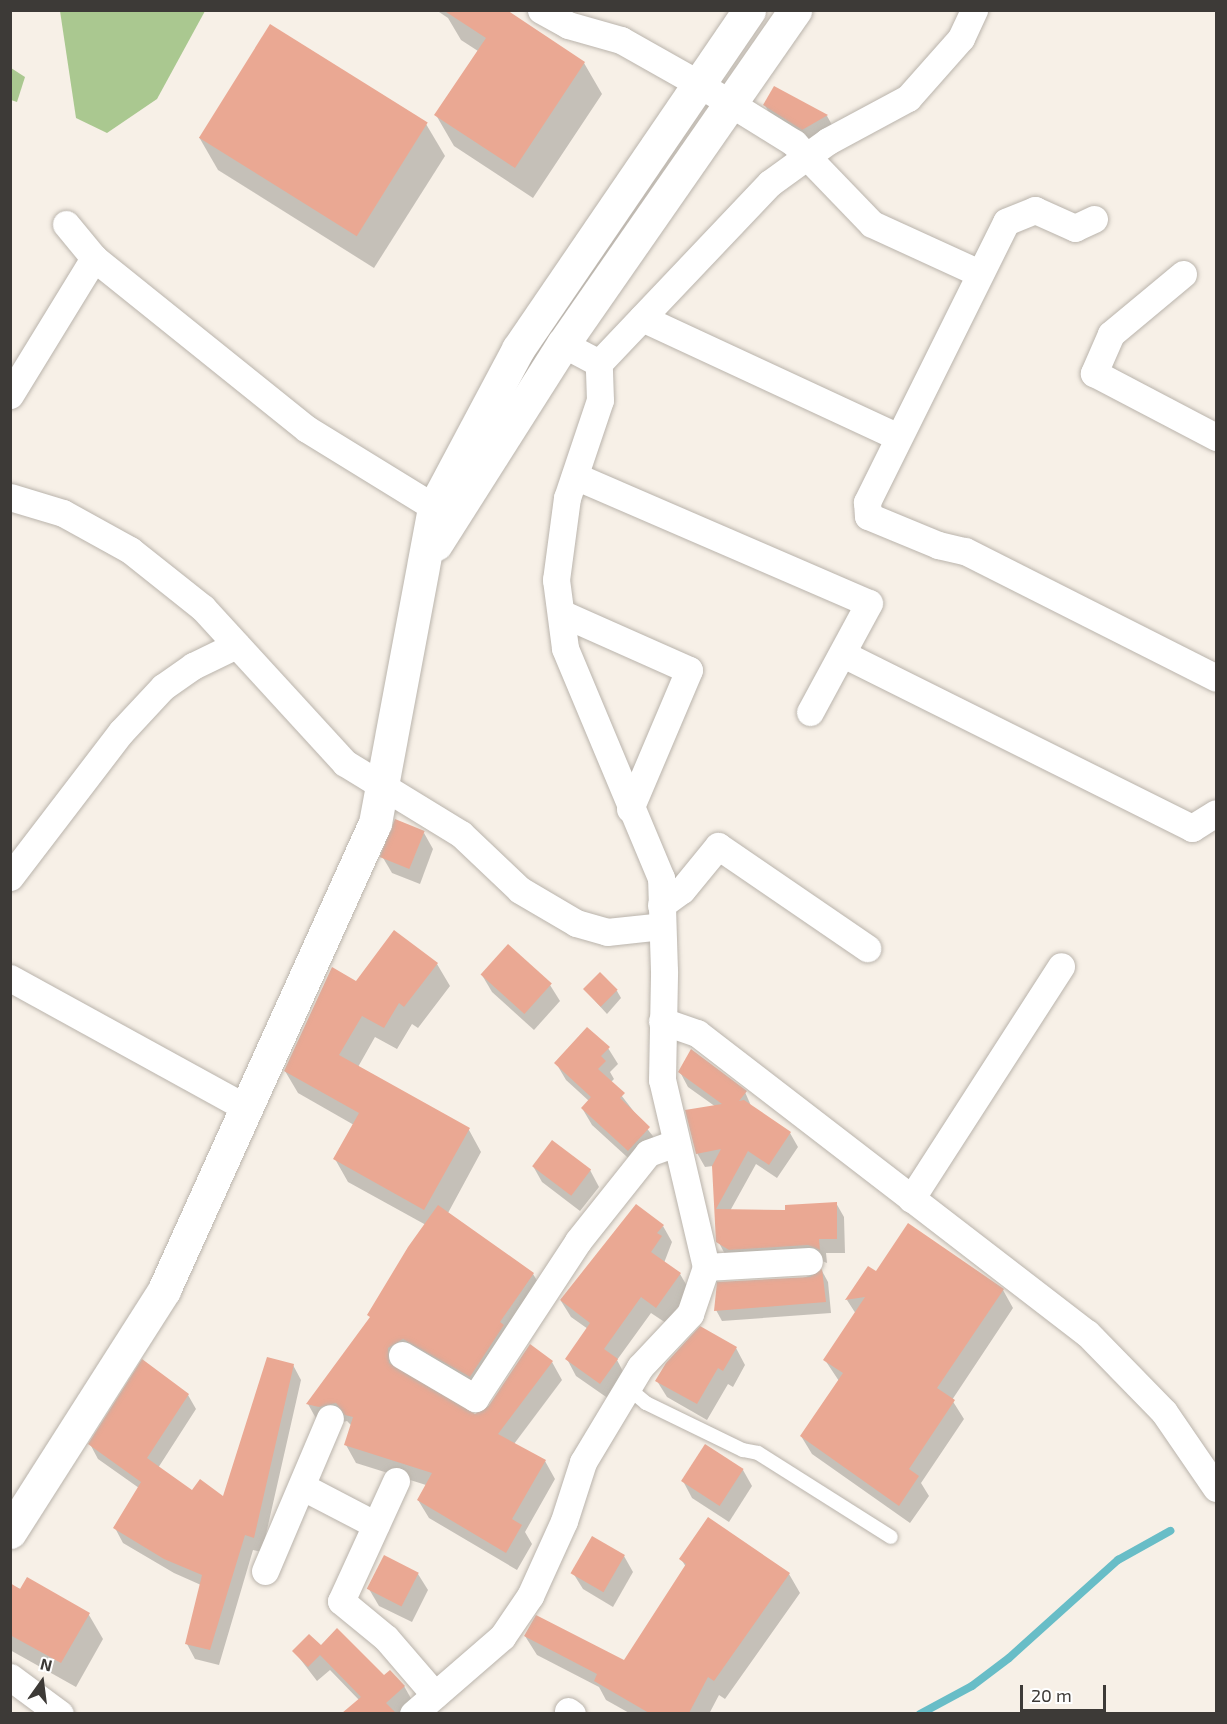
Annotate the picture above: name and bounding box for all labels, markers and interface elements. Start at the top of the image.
north arrow [12,1652,72,1712]
text: N [39,1653,54,1675]
scale bar [1023,1673,1108,1711]
text: 20 m [1031,1684,1072,1706]

